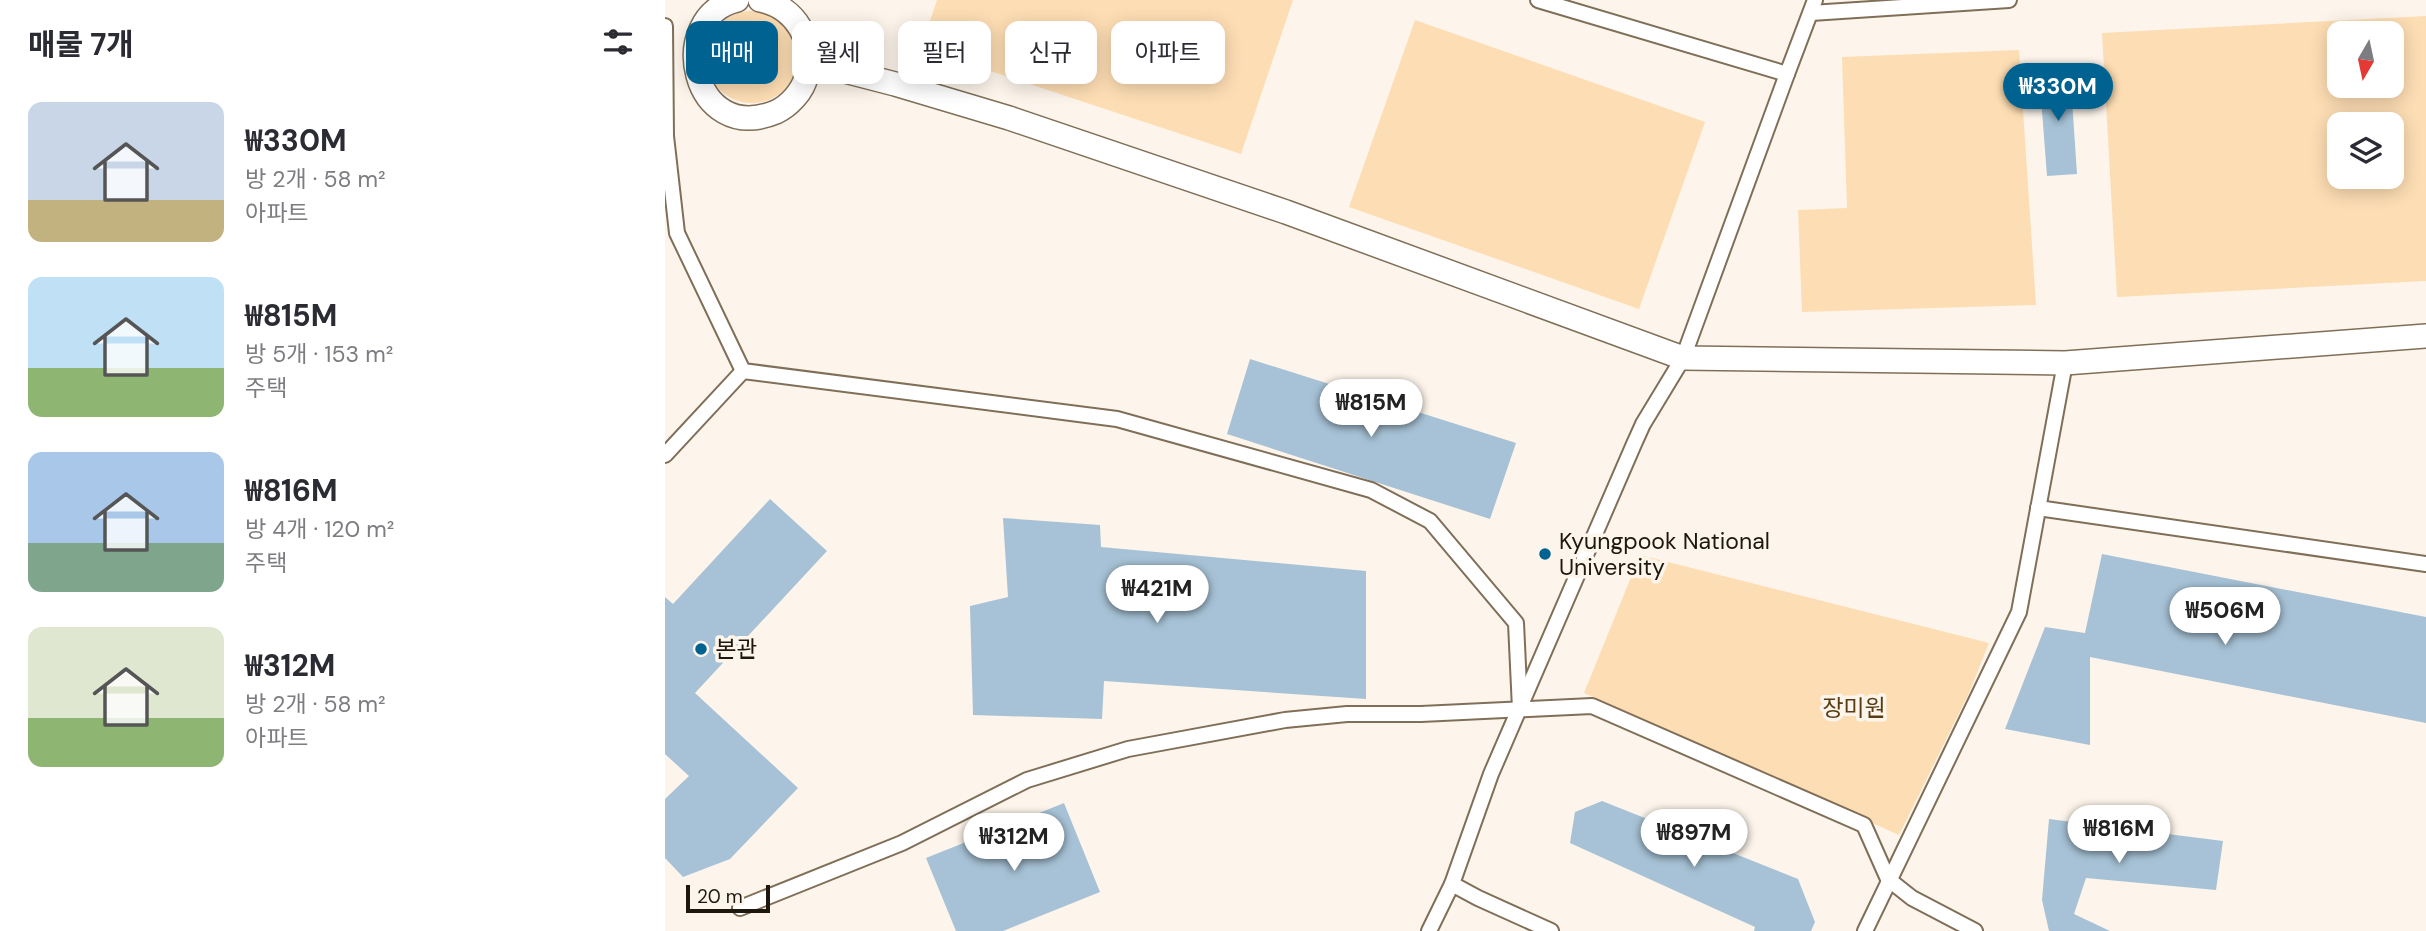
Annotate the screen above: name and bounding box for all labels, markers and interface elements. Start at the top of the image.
chip: 매매 [686,21,778,84]
chip: 월세 [792,21,884,84]
chip: 필터 [898,21,991,84]
chip: 신규 [1005,21,1097,84]
chip: 아파트 [1111,21,1225,84]
north arrow [2327,21,2405,98]
map controls [2327,21,2404,189]
icon: filters [599,23,637,61]
text: 매물 7개 [28,25,134,64]
pin: ₩330M [2009,64,2107,123]
text: ₩330M [2019,71,2097,101]
button: layers [2327,112,2404,189]
text: ₩330M [245,121,347,160]
icon: home [84,130,168,214]
text: 방 2개 · 58 m² [245,164,386,194]
text: 아파트 [245,198,308,228]
text: ₩815M [245,296,337,335]
icon: home [84,305,168,389]
text: 방 5개 · 153 m² [245,339,393,369]
text: 주택 [245,373,287,403]
pin: ₩815M [1322,380,1420,439]
text: ₩815M [1336,387,1406,417]
text: ₩816M [245,471,338,510]
icon: home [84,480,168,564]
text: 방 4개 · 120 m² [245,514,394,544]
place label: Kyungpook National University [1559,526,1770,582]
marker: Kyungpook National University [1537,546,1553,562]
text: 주택 [245,548,287,578]
pin: ₩421M [1108,566,1206,625]
text: ₩421M [1122,573,1192,603]
pin: ₩506M [2176,588,2274,647]
text: ₩506M [2185,595,2265,625]
place label: 본관 [715,634,757,664]
marker: 본관 [693,641,709,657]
text: ₩312M [245,646,335,685]
icon: home [84,655,168,739]
text: 방 2개 · 58 m² [245,689,386,719]
park label: 장미원 [1822,693,1886,723]
text: 아파트 [245,723,308,753]
pin: ₩816M [2070,806,2168,865]
pin: ₩897M [1645,810,1743,869]
text: ₩816M [2083,813,2155,843]
pin: ₩312M [965,814,1063,873]
text: ₩897M [1657,817,1731,847]
text: ₩312M [979,821,1049,851]
scale bar [686,882,770,914]
text: 20 m [697,884,743,909]

